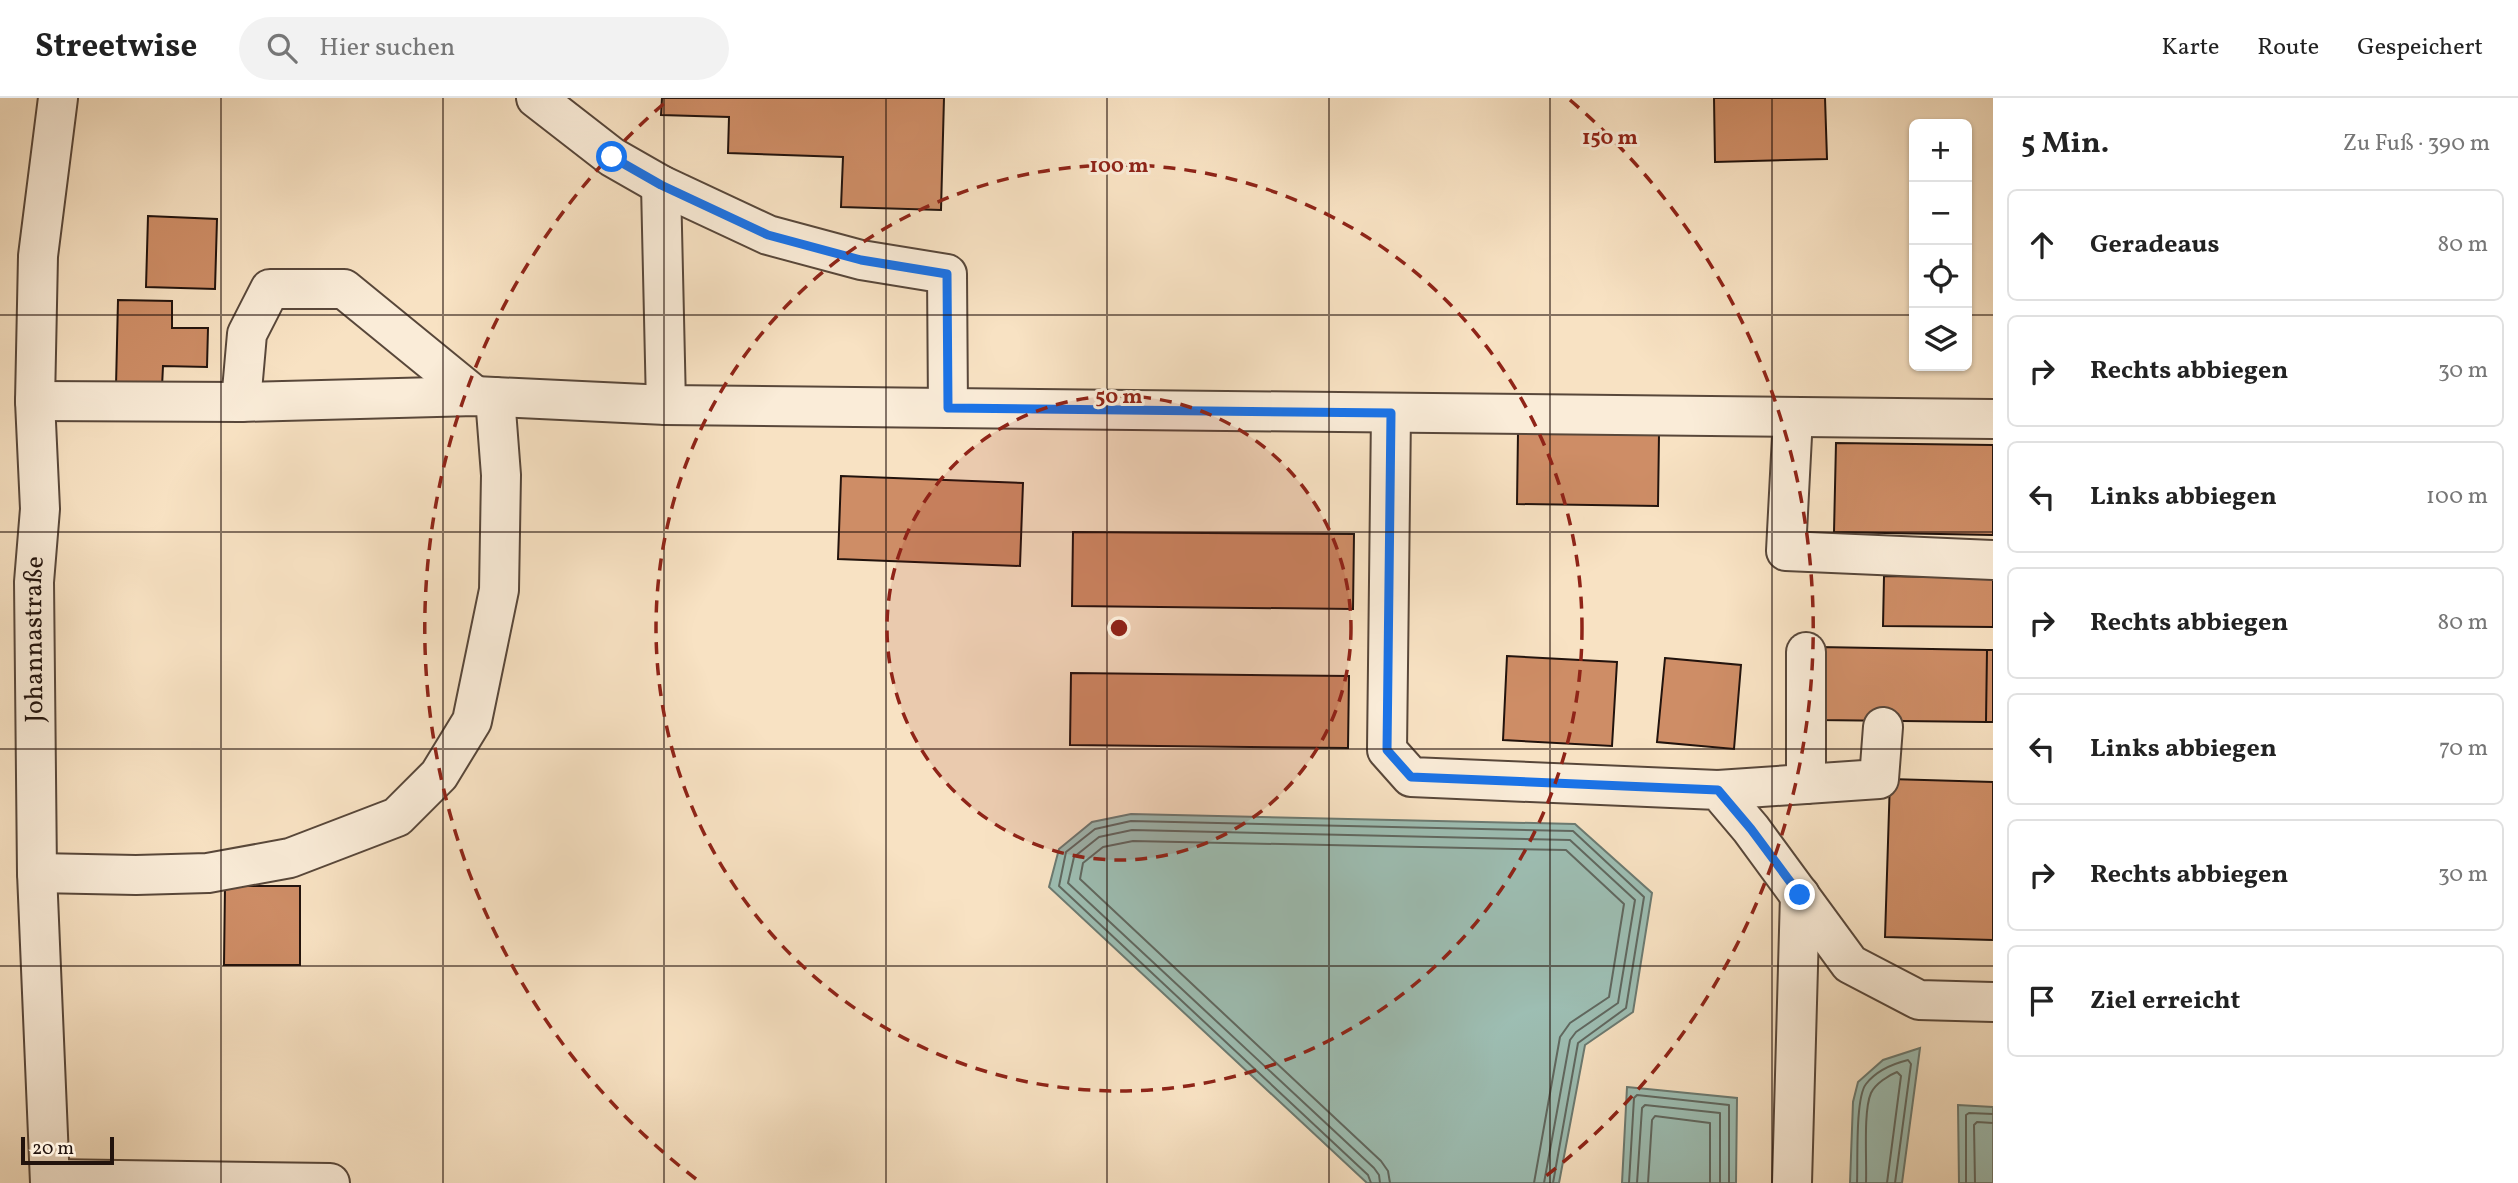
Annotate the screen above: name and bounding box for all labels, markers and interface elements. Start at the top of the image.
search box [239,17,729,80]
text: Streetwise [35,25,197,71]
icon: search [263,29,301,67]
text: Hier suchen [319,30,455,66]
text: Karte [2162,31,2219,65]
text: Route [2257,31,2319,65]
text: Gespeichert [2357,31,2483,65]
map controls [1909,119,1972,371]
button: + [1909,119,1972,182]
text: 5 Min. [2021,123,2109,165]
text: 150 m [1582,124,1638,153]
text: Zu Fuß · 390 m [2343,128,2490,160]
route start [596,141,627,172]
text: 100 m [1089,152,1149,181]
button: − [1909,182,1972,245]
icon: ahead [2023,226,2061,264]
text: Geradeaus [2090,227,2219,263]
text: 80 m [2438,229,2488,261]
button: locate [1909,245,1972,308]
button: layers [1909,308,1972,371]
icon: right [2023,352,2061,390]
text: Rechts abbiegen [2090,353,2288,389]
text: 30 m [2438,355,2488,387]
text: 50 m [1095,383,1143,412]
icon: left [2023,478,2061,516]
text: Links abbiegen [2090,479,2277,515]
text: 100 m [2426,481,2488,513]
street label: Johannastraße [16,555,54,723]
icon: right [2023,604,2061,642]
text: Rechts abbiegen [2090,605,2288,641]
text: 80 m [2438,607,2488,639]
centre of rings [1107,616,1131,640]
icon: left [2023,730,2061,768]
text: Links abbiegen [2090,731,2277,767]
text: 70 m [2439,733,2488,765]
icon: right [2023,856,2061,894]
text: Rechts abbiegen [2090,857,2288,893]
text: 30 m [2438,859,2488,891]
route end [1784,879,1815,910]
icon: arrive [2023,982,2061,1020]
text: Ziel erreicht [2090,983,2240,1019]
scale bar [21,1134,114,1166]
text: 20 m [32,1136,74,1162]

